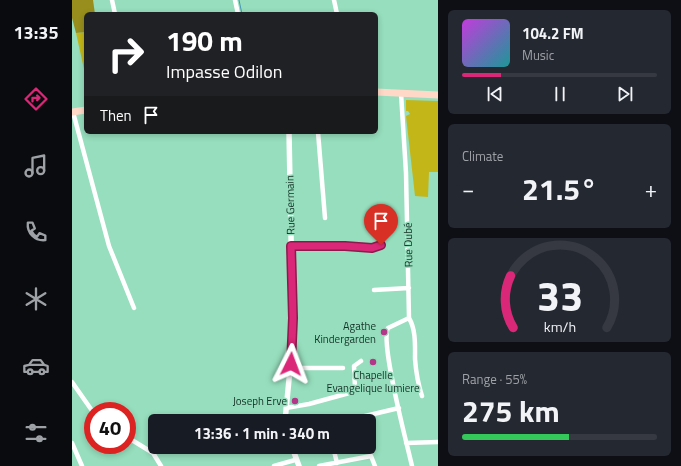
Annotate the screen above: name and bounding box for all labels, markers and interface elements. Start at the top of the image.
text: 13:35 [14,19,58,46]
text: 190 m [166,19,243,62]
text: 104.2 FM [522,22,584,45]
icon: right [100,28,152,80]
text: Music [522,45,554,65]
text: Impasse Odilon [166,58,282,85]
icon: previous [484,83,506,105]
icon: pause [549,83,571,105]
icon: next [614,83,636,105]
icon: directions [22,85,50,113]
text: Then [100,104,132,127]
icon: arrive [140,104,162,126]
text: Climate [462,146,503,166]
icon: music [22,152,50,180]
text: 21.5° [522,166,597,212]
text: − [462,172,474,206]
text: + [645,172,657,206]
street label: Rue Germain [281,175,299,235]
pin [364,204,398,245]
icon: arrive [370,210,392,232]
icon: phone [22,218,50,246]
street label: Rue Dubé [400,222,416,268]
text: 33 [536,264,583,327]
icon: climate [22,285,50,313]
text: km/h [543,316,576,338]
place label: Agathe Kindergarden [314,318,376,347]
marker: Agathe Kindergarden [379,327,389,337]
position arrow [270,343,312,385]
icon: car [22,352,50,380]
marker: Chapelle Evangelique lumiere [368,357,378,367]
place label: Chapelle Evangelique lumiere [326,367,420,396]
text: Range · 55% [462,369,527,389]
text: 275 km [462,388,560,434]
place label: Joseph Erve [233,393,287,409]
marker: Joseph Erve [290,396,300,406]
speed limit sign: 40 [84,402,136,454]
icon: filters [22,419,50,447]
text: 13:36 · 1 min · 340 m [194,422,330,445]

